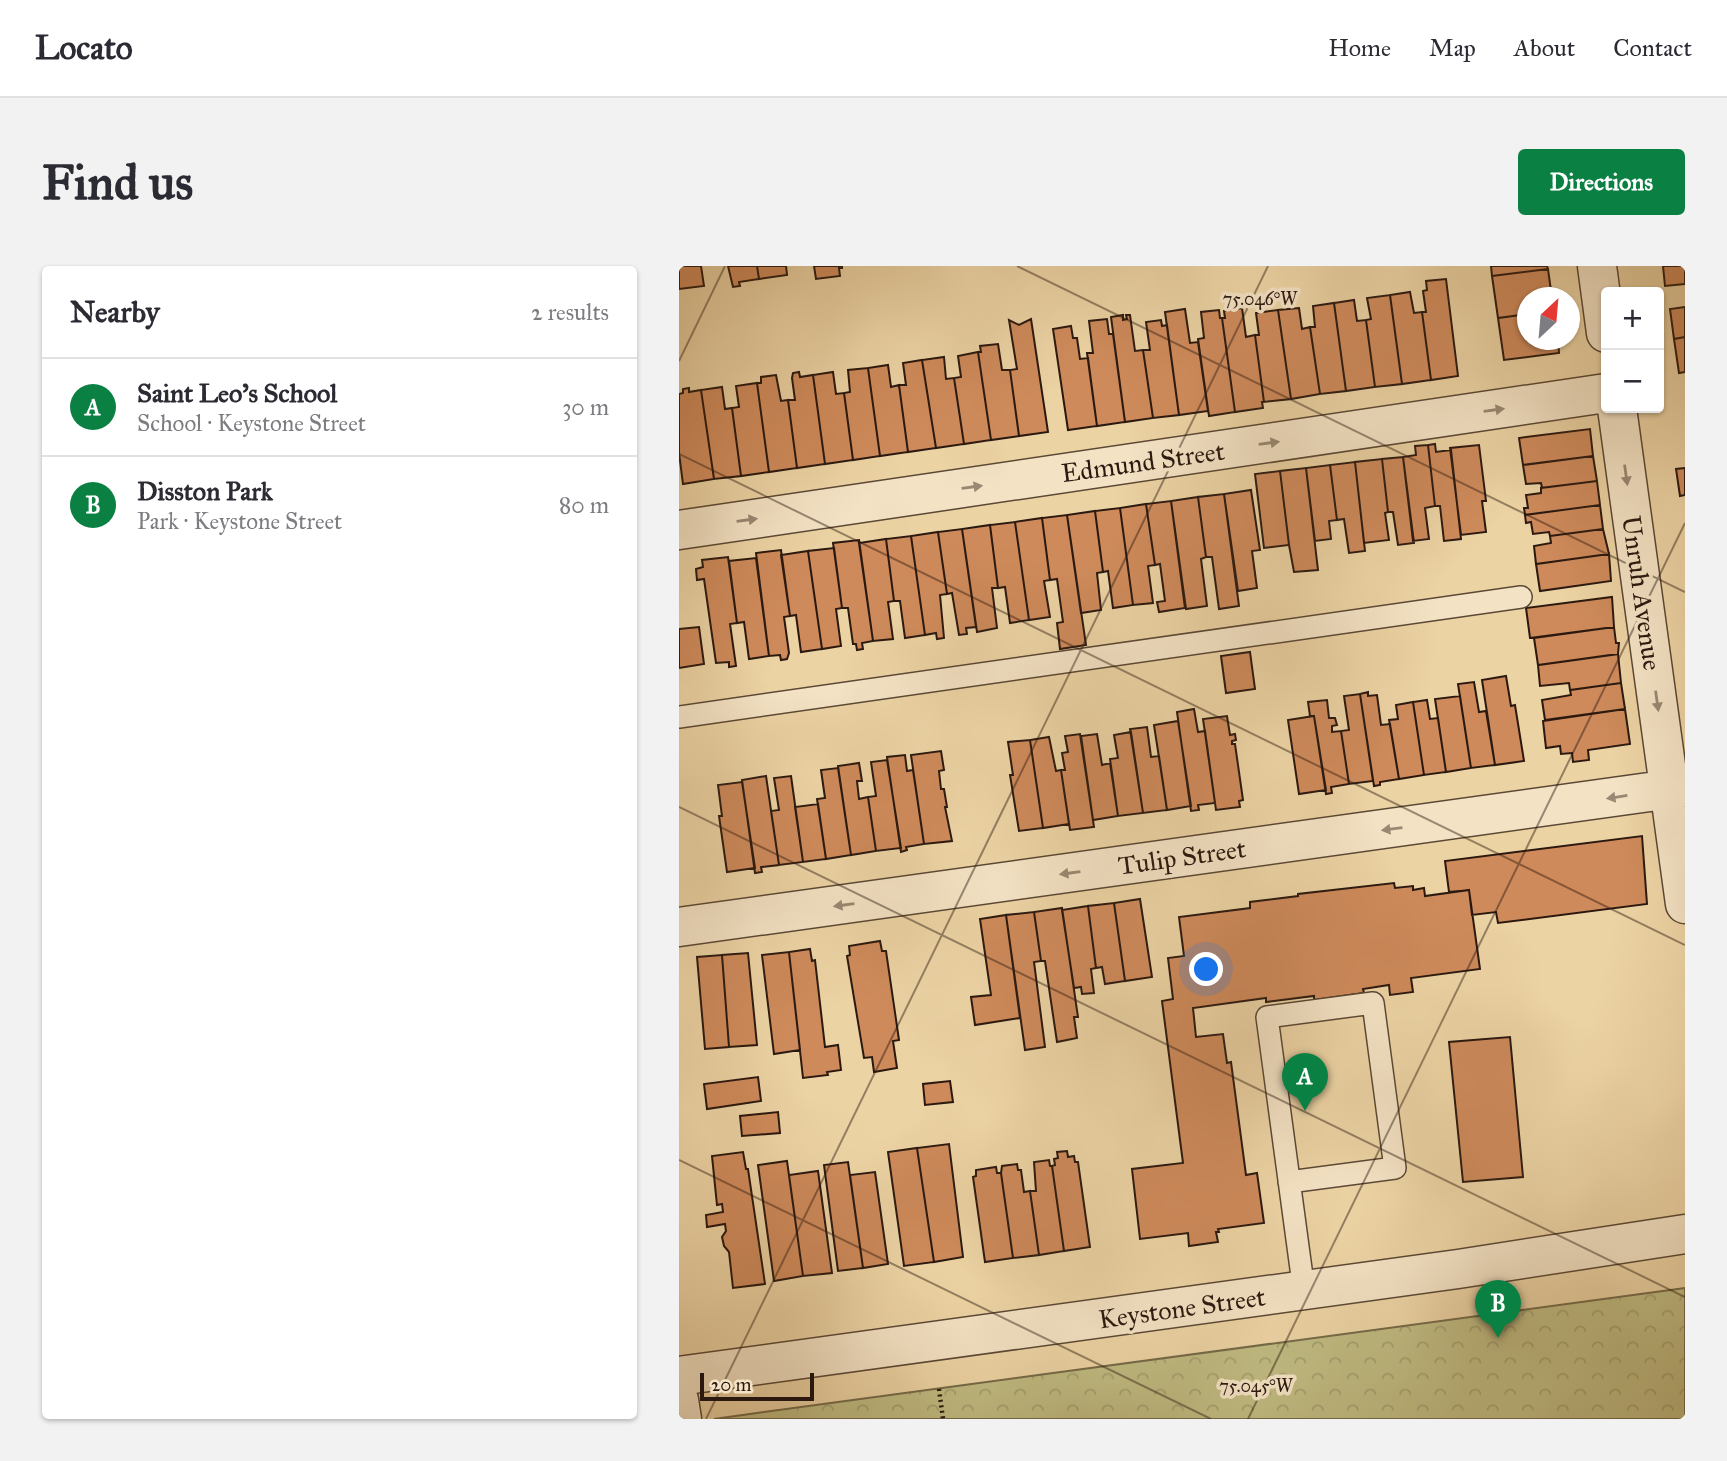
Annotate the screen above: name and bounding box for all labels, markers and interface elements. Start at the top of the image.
text: Locato [35,28,133,68]
text: Home [1328,33,1391,63]
text: Map [1429,33,1476,63]
text: About [1514,33,1575,63]
text: Contact [1613,33,1692,63]
button: Directions [1518,149,1685,215]
text: Find us [42,153,193,212]
north arrow [1517,287,1580,350]
map controls [1601,287,1664,413]
button: + [1601,287,1664,350]
text: 75.046°W [1223,288,1298,310]
text: Nearby [70,294,160,330]
text: 2 results [531,298,609,326]
button: − [1601,350,1664,413]
text: Saint Leo's School [137,377,337,409]
text: A [85,393,101,421]
text: 30 m [562,393,609,421]
one-way arrow [1484,404,1506,415]
text: School · Keystone Street [137,409,366,437]
street label: Edmund Street [1059,435,1227,489]
one-way arrow [1258,437,1280,448]
one-way arrow [1621,464,1632,486]
text: Disston Park [137,475,273,507]
one-way arrow [961,481,983,492]
text: B [85,491,101,519]
text: 80 m [559,491,609,519]
text: Park · Keystone Street [137,507,342,535]
one-way arrow [736,514,758,525]
street label: Unruh Avenue [1615,514,1669,673]
one-way arrow [1652,690,1663,712]
one-way arrow [1606,792,1628,803]
one-way arrow [1381,823,1403,834]
street label: Tulip Street [1116,832,1248,882]
one-way arrow [1059,868,1081,879]
one-way arrow [833,899,855,910]
your location [1189,952,1223,986]
pin: A [1282,1053,1328,1111]
street label: Keystone Street [1097,1280,1267,1336]
pin: B [1475,1280,1521,1338]
scale bar [700,1370,814,1402]
text: 20 m [711,1373,752,1396]
text: 75.045°W [1219,1375,1294,1397]

